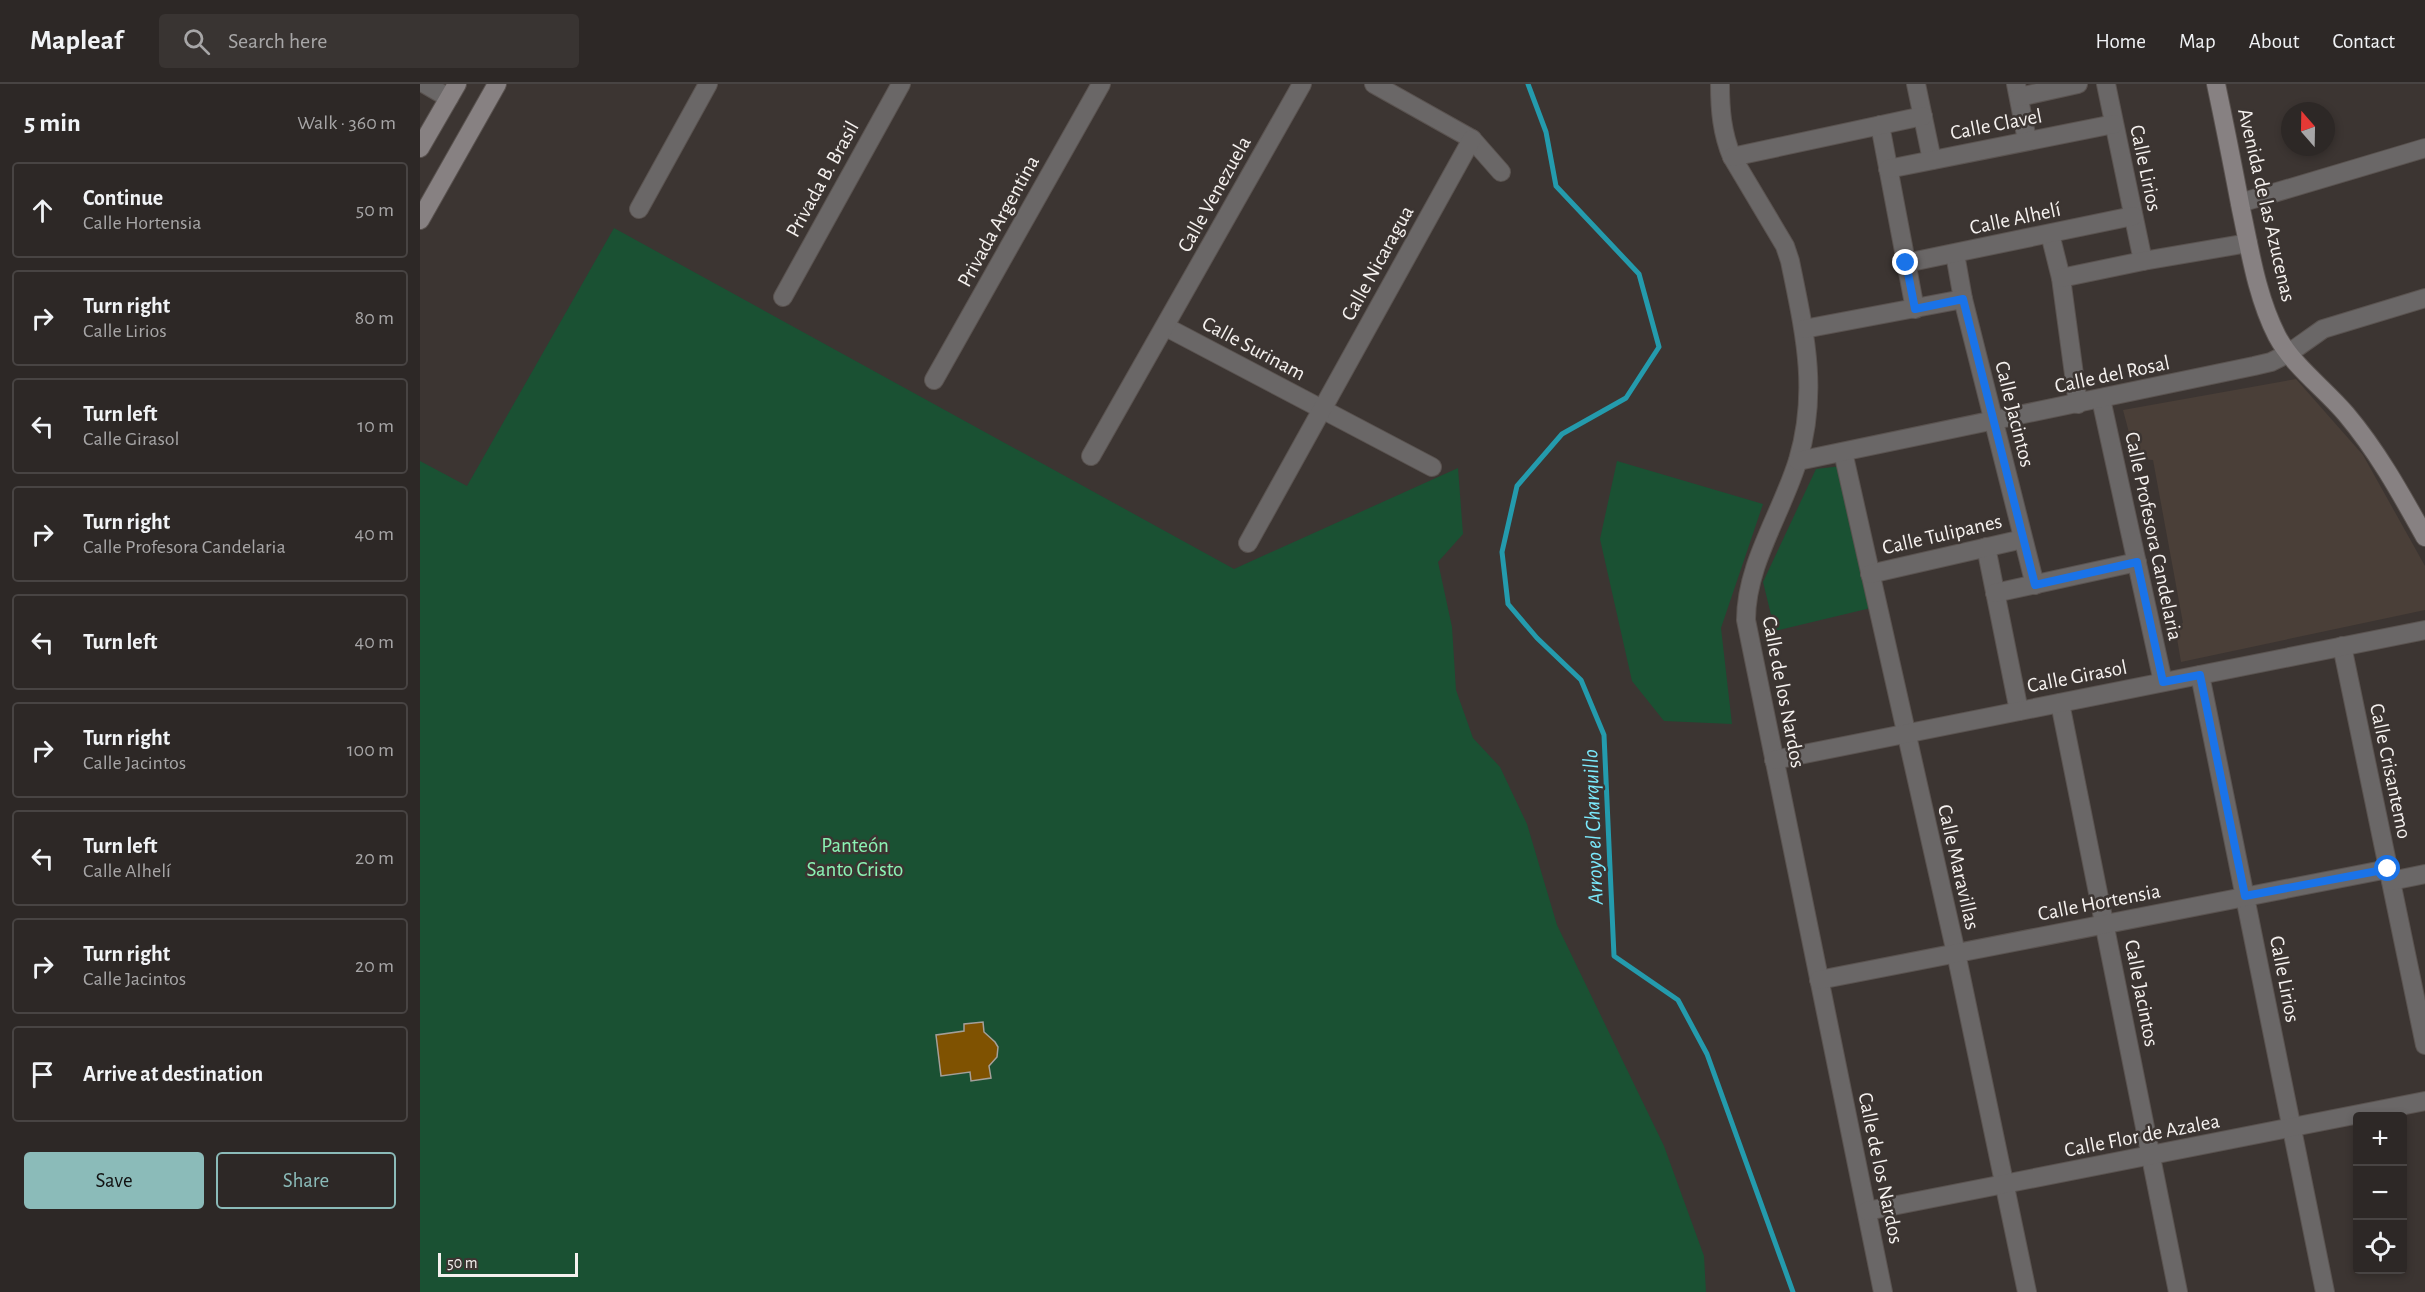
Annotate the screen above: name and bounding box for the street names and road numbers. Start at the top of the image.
street label: Calle Clavel [1948,105,2044,144]
street label: Avenida de las Azucenas [2234,106,2299,304]
street label: Privada B. Brasil [782,118,863,241]
street label: Calle Lirios [2126,123,2165,213]
street label: Calle Venezuela [1174,132,1255,256]
street label: Privada Argentina [954,152,1043,290]
street label: Calle Alhelí [1968,198,2063,238]
street label: Calle Nicaragua [1337,202,1418,324]
street label: Calle Surinam [1199,313,1309,384]
street label: Calle del Rosal [2053,352,2172,397]
street label: Calle Jacintos [1991,359,2038,469]
street label: Calle Profesora Candelaria [2121,430,2186,643]
street label: Calle Tulipanes [1880,510,2004,558]
street label: Calle de los Nardos [1759,614,1809,770]
street label: Calle Girasol [2025,657,2129,696]
street label: Calle Crisantemo [2366,702,2415,841]
street label: Calle Maravillas [1934,802,1983,932]
street label: Calle Hortensia [2036,880,2162,925]
street label: Calle Lirios [2266,934,2303,1024]
street label: Calle Jacintos [2121,938,2162,1048]
street label: Calle de los Nardos [1854,1091,1907,1246]
street label: Calle Flor de Azalea [2063,1110,2222,1161]

